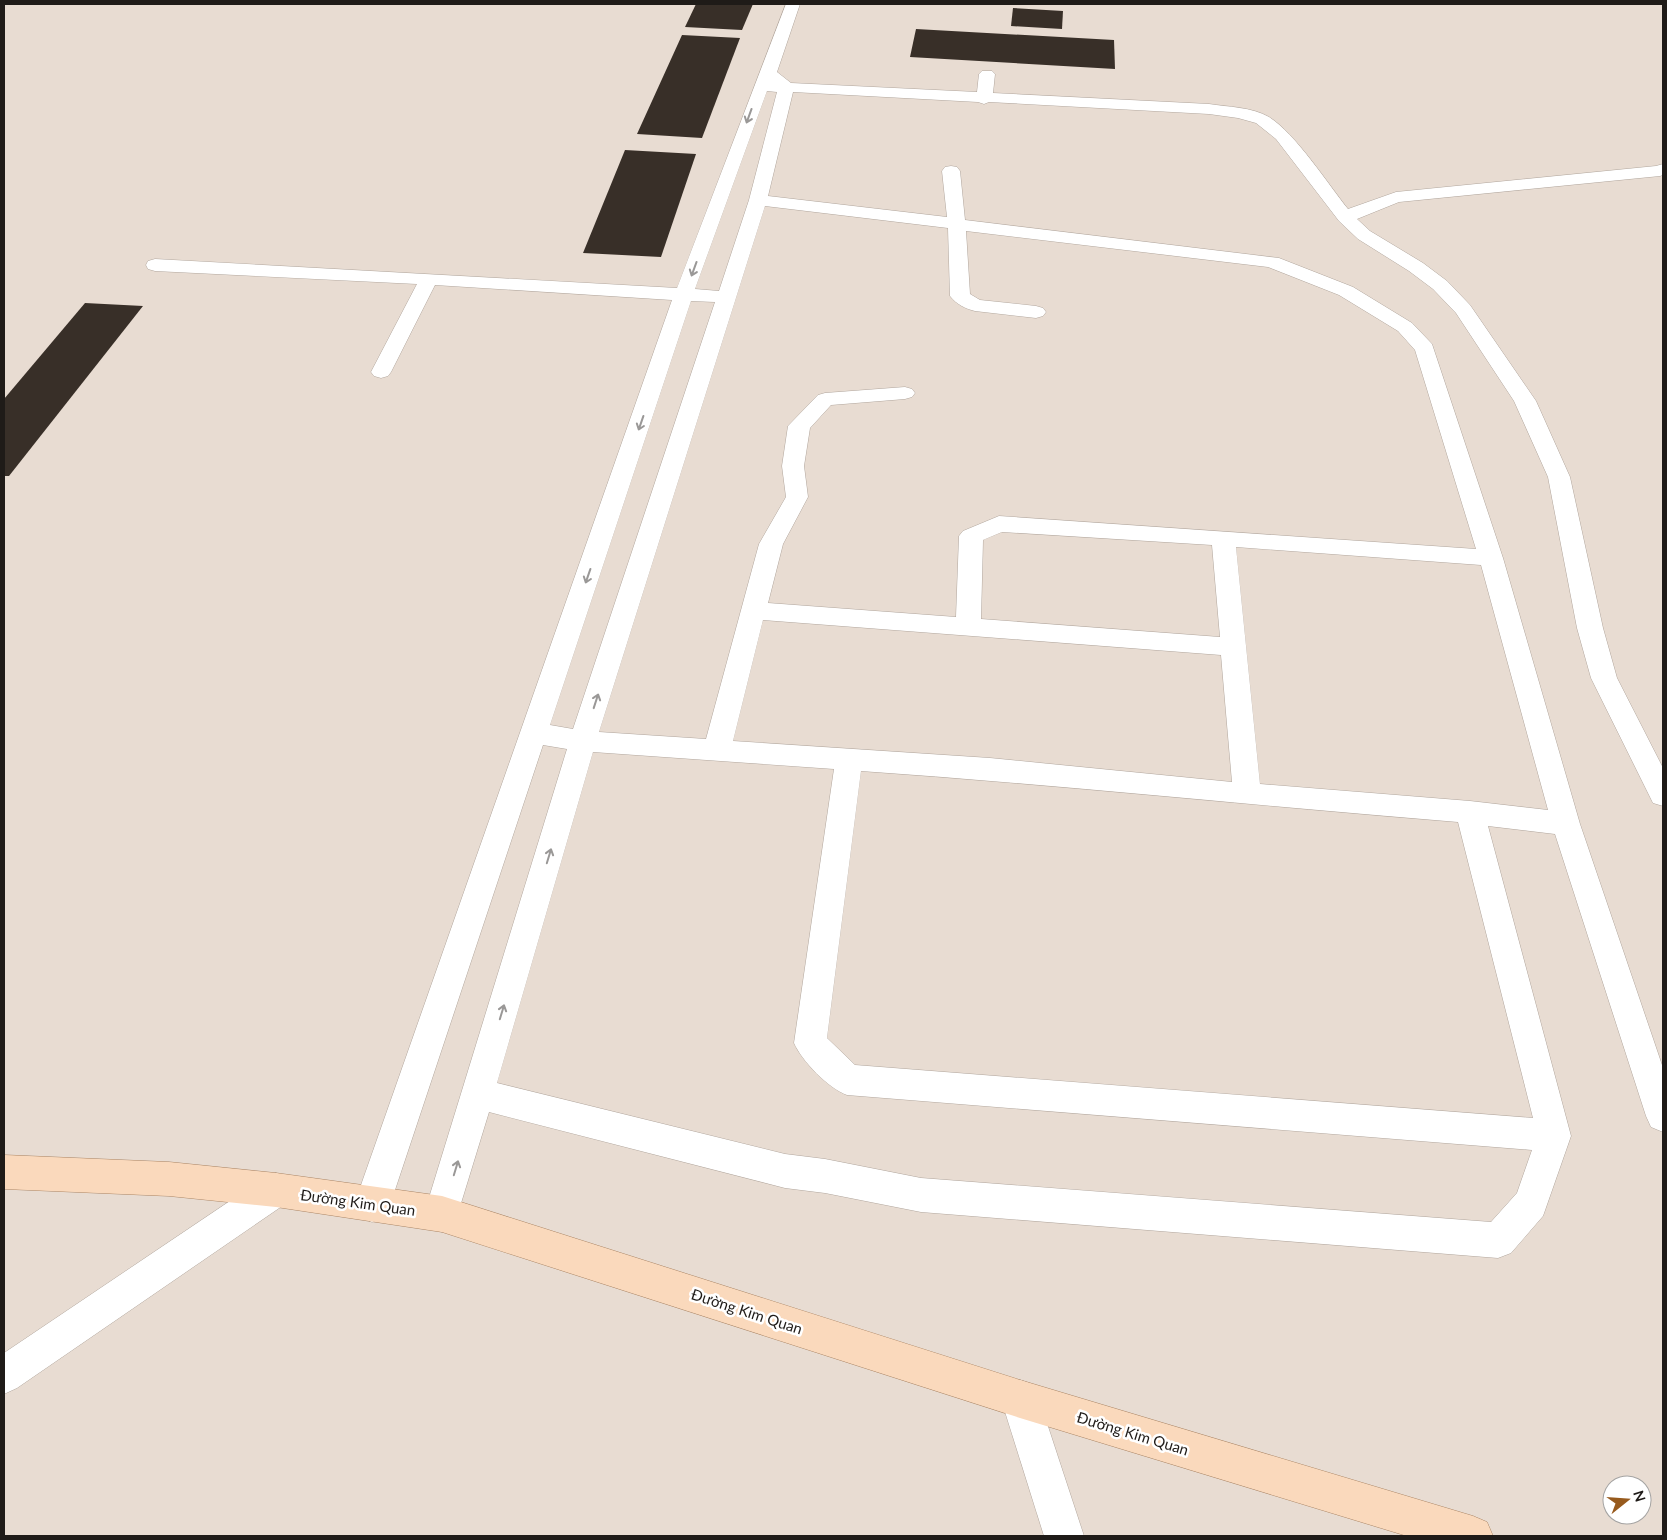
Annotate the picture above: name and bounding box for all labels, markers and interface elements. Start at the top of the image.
one-way arrow [744,108,753,124]
one-way arrow [689,261,698,276]
one-way arrow [636,414,645,430]
one-way arrow [583,568,592,584]
one-way arrow [591,693,601,709]
one-way arrow [544,849,554,865]
one-way arrow [498,1004,508,1020]
one-way arrow [451,1160,461,1176]
street label: Đường Kim Quan [299,1185,417,1219]
street label: Đường Kim Quan [689,1285,805,1337]
street label: Đường Kim Quan [1075,1407,1191,1459]
north arrow [1602,1475,1652,1525]
text: N [1630,1488,1650,1504]

